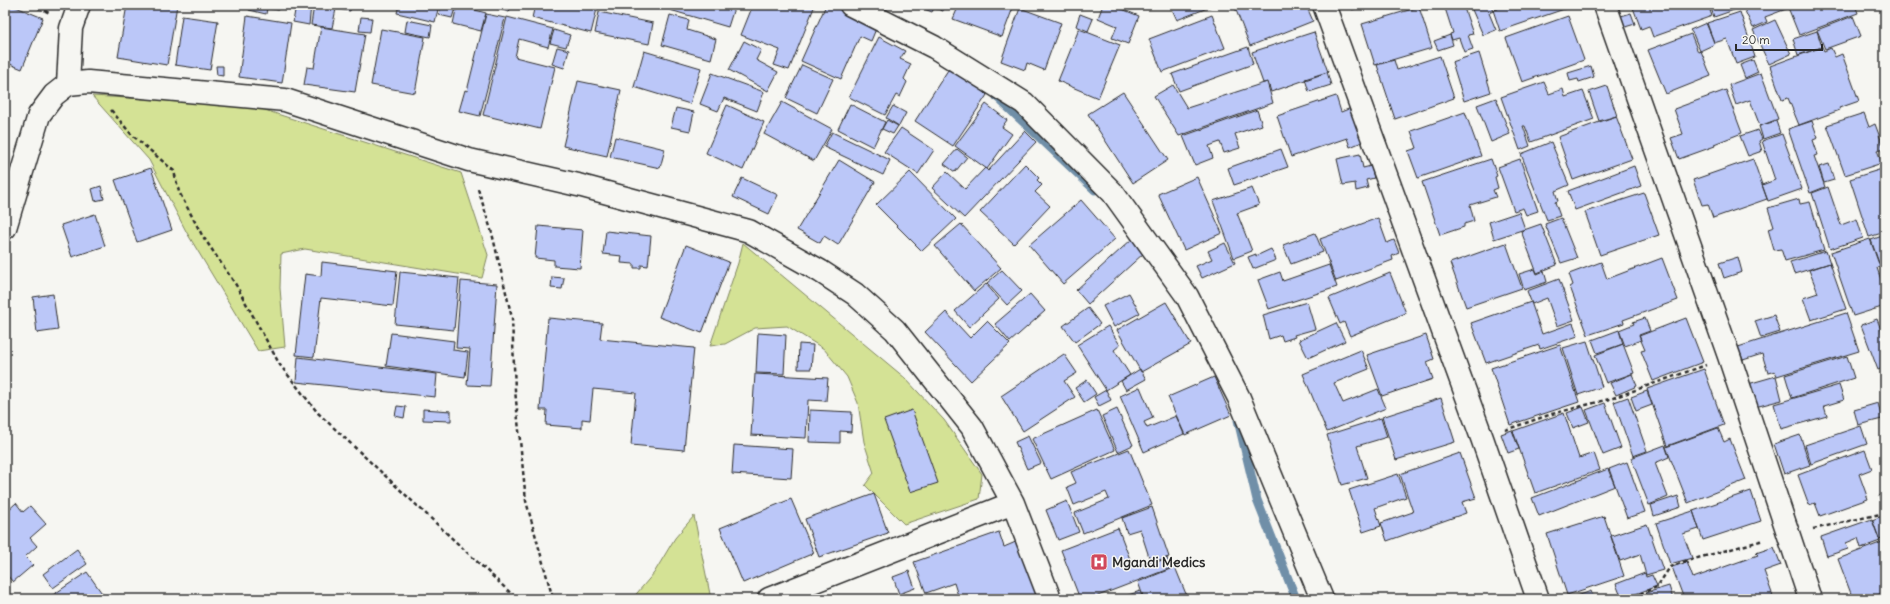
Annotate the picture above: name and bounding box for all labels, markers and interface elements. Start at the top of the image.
scale bar [1736,26,1822,52]
text: 20 m [1742,32,1770,47]
hospital icon: Mgandi Medics [1089,552,1109,572]
place label: Mgandi Medics [1112,553,1206,571]

